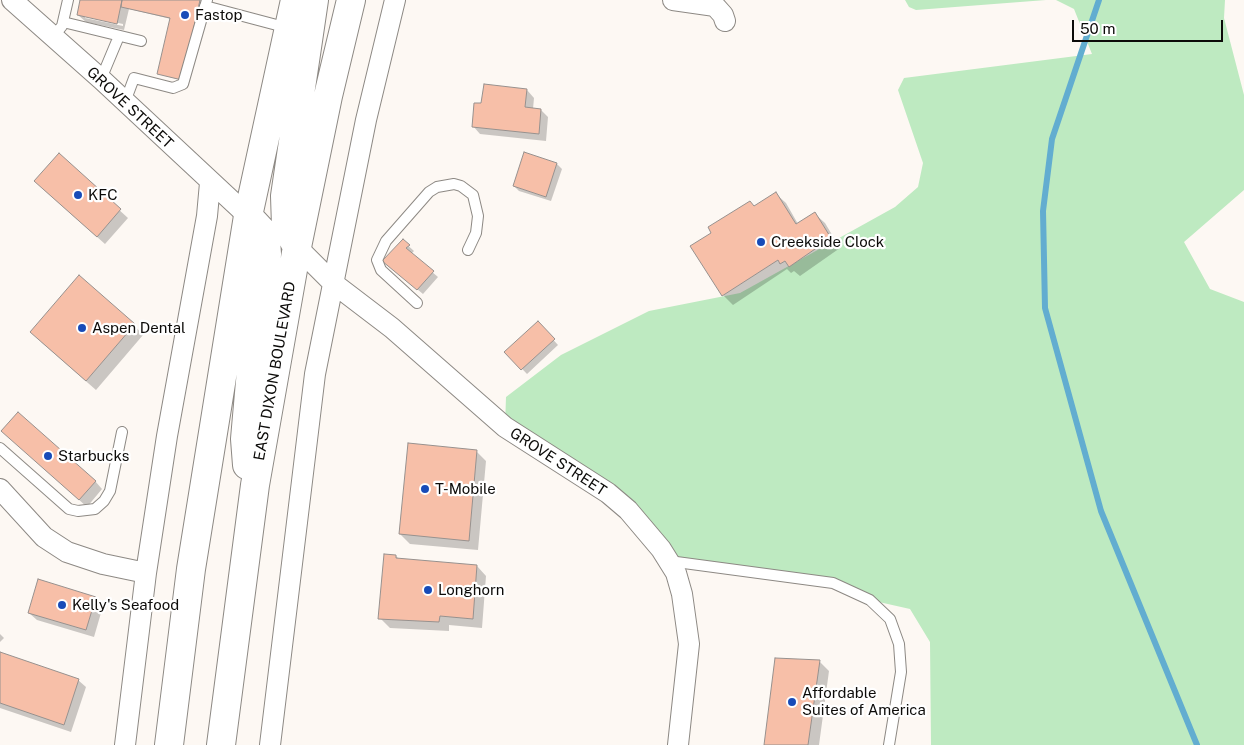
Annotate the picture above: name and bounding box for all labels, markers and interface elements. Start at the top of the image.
place label: Fastop [195,6,242,24]
marker: Fastop [179,9,191,21]
scale bar [1074,10,1225,42]
text: 50 m [1080,20,1115,37]
street label: GROVE STREET [83,63,177,153]
place label: KFC [88,186,117,204]
marker: KFC [72,189,84,201]
place label: Creekside Clock [771,233,884,251]
marker: Creekside Clock [755,236,767,248]
street label: EAST DIXON BOULEVARD [250,280,300,462]
place label: Aspen Dental [92,319,186,337]
marker: Aspen Dental [76,322,88,334]
street label: GROVE STREET [506,424,610,500]
place label: Starbucks [58,447,129,465]
marker: Starbucks [42,450,54,462]
place label: T-Mobile [435,480,496,498]
marker: T-Mobile [419,483,431,495]
place label: Longhorn [438,581,504,599]
marker: Longhorn [422,584,434,596]
place label: Kelly's Seafood [72,596,179,614]
marker: Kelly's Seafood [56,599,68,611]
place label: Affordable Suites of America [802,684,926,719]
marker: Affordable Suites of America [786,696,798,708]

